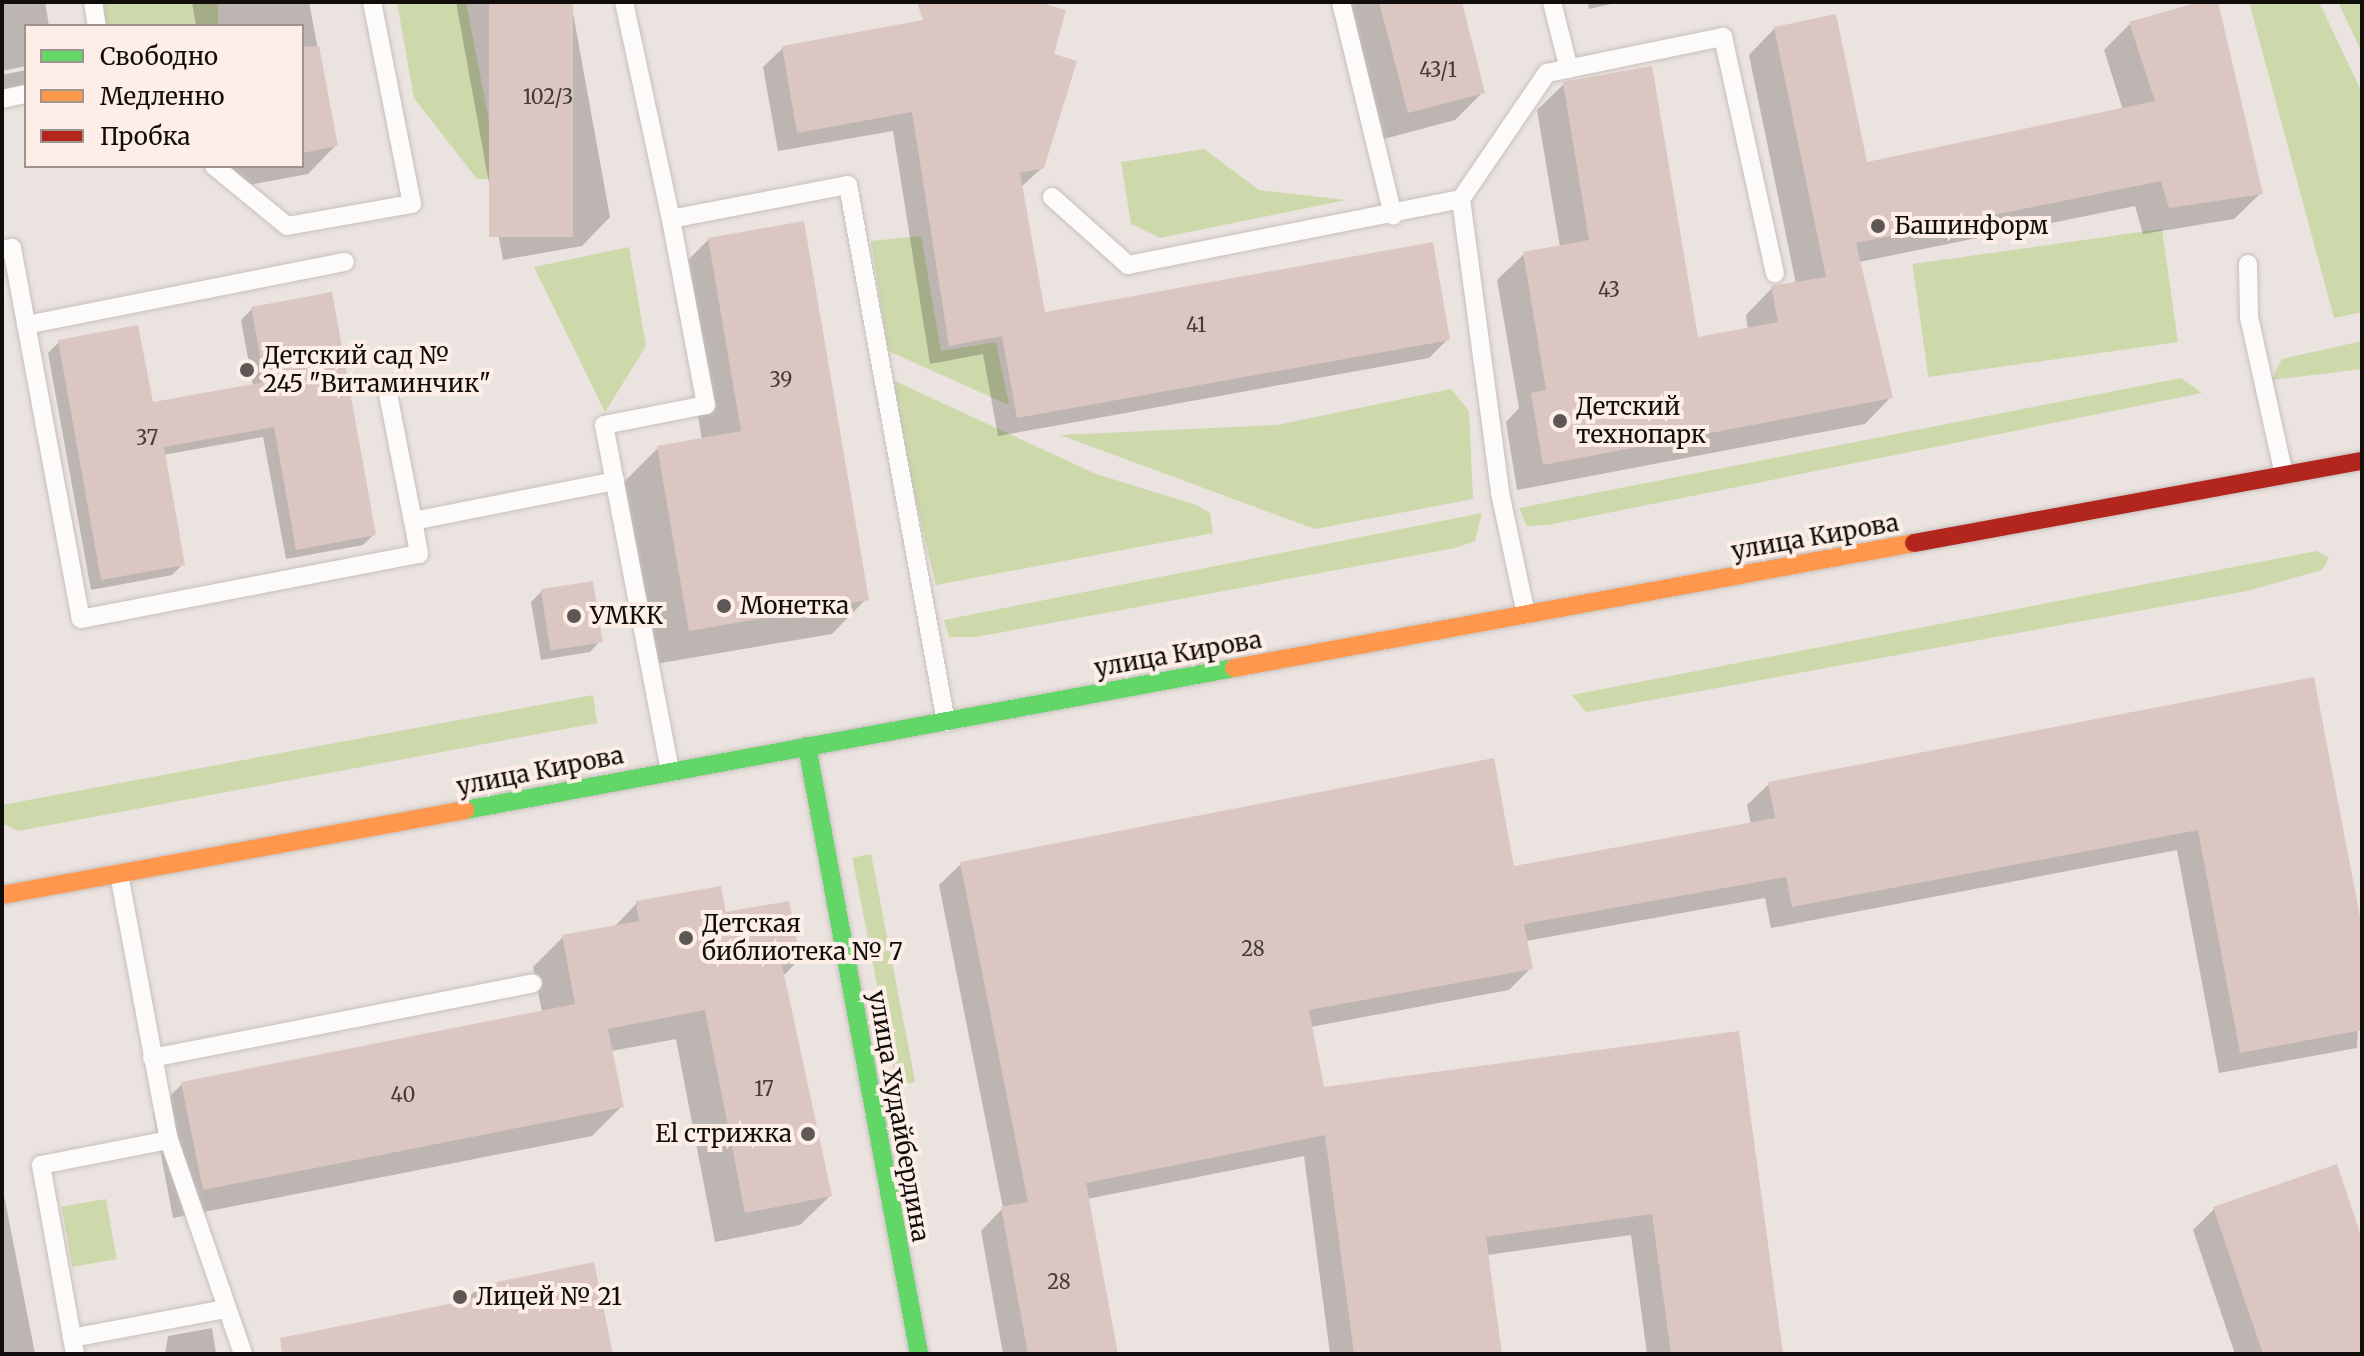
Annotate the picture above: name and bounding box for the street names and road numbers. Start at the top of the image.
street label: улица Кирова [1729,508,1901,566]
street label: улица Кирова [1092,625,1264,683]
street label: улица Кирова [454,741,626,801]
street label: улица Худайбердина [863,988,935,1244]

